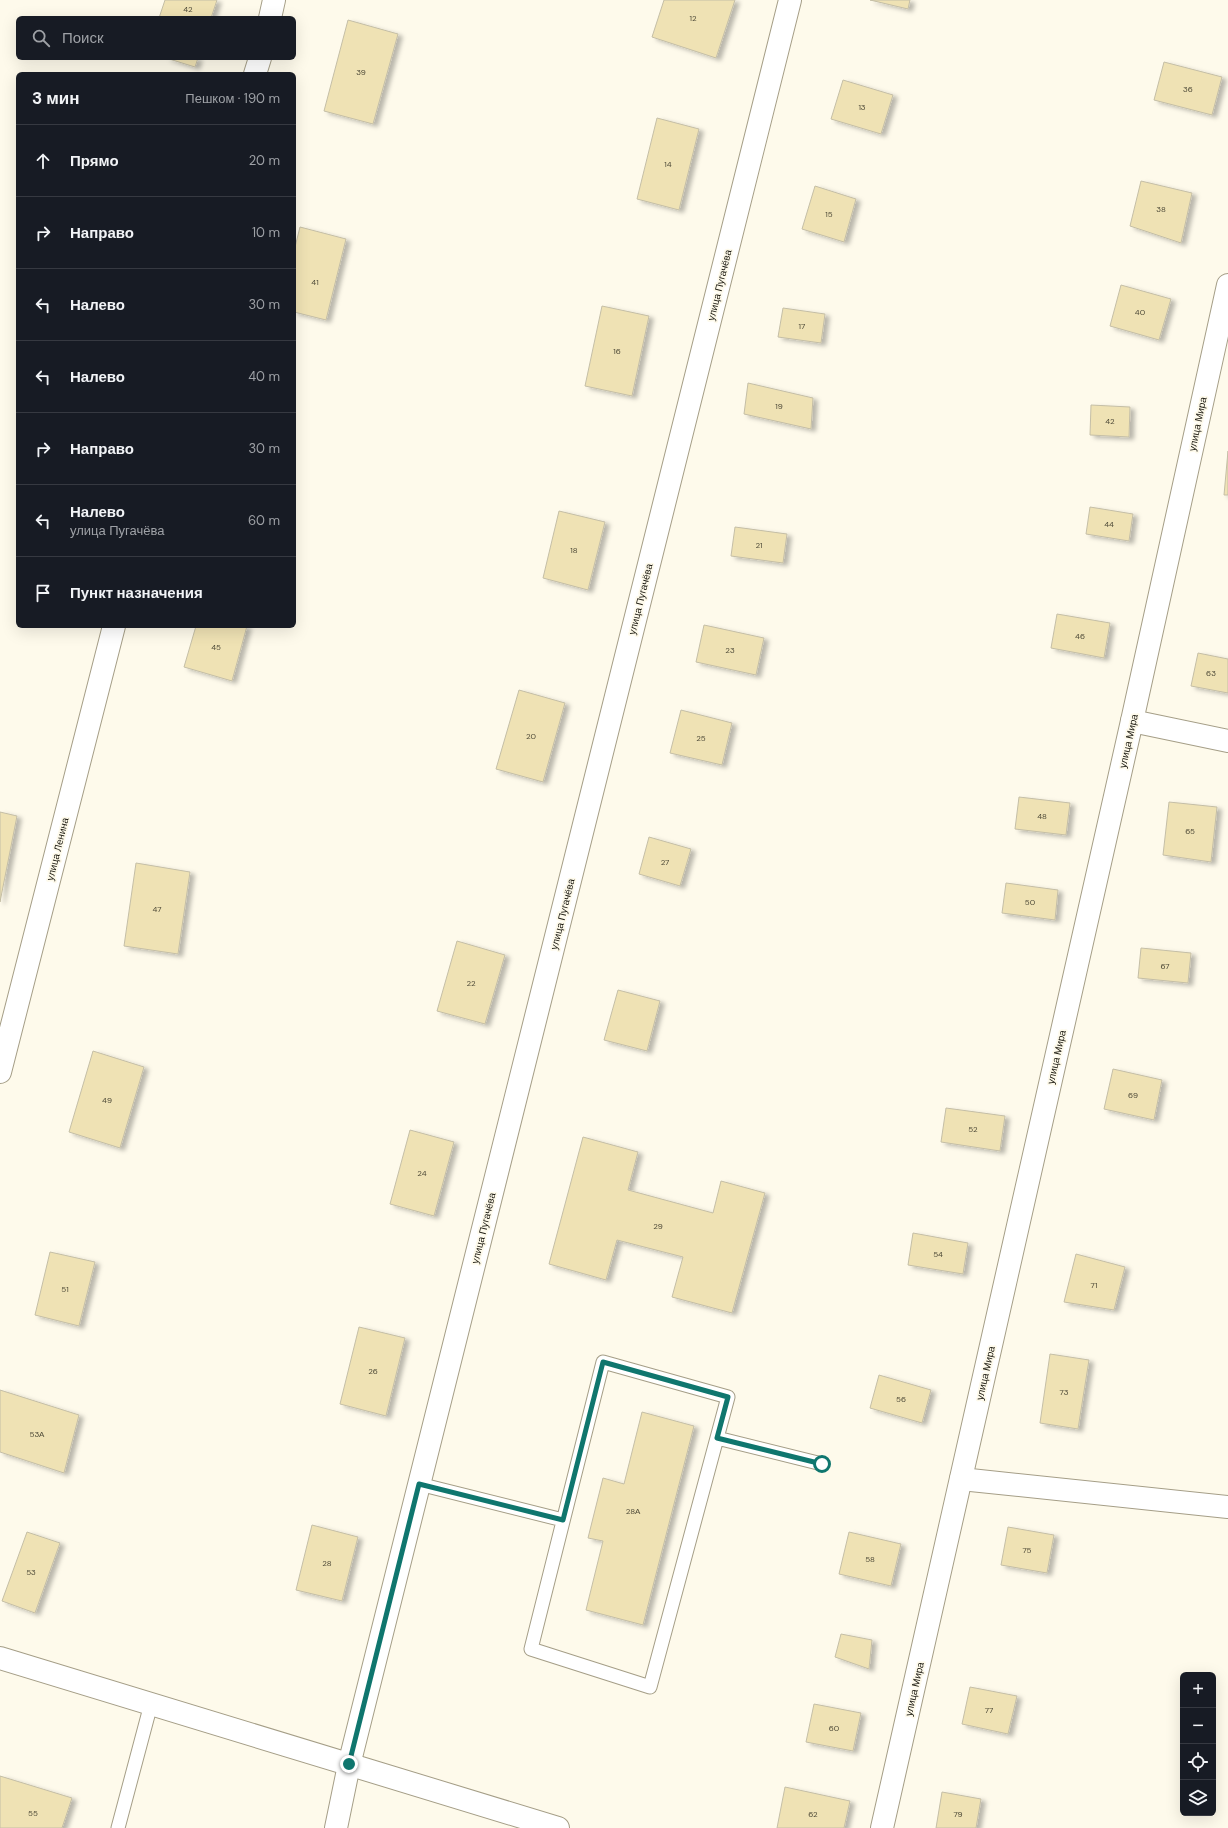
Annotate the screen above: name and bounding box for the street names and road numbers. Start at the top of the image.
street label: улица Пугачёва [704,248,735,322]
street label: улица Мира [1185,395,1210,452]
street label: улица Пугачёва [625,562,656,636]
street label: улица Мира [1116,712,1141,769]
street label: улица Ленина [43,816,72,882]
street label: улица Пугачёва [547,877,578,951]
street label: улица Мира [1044,1028,1069,1085]
street label: улица Пугачёва [468,1191,499,1265]
street label: улица Мира [973,1344,998,1401]
street label: улица Мира [902,1660,927,1717]

